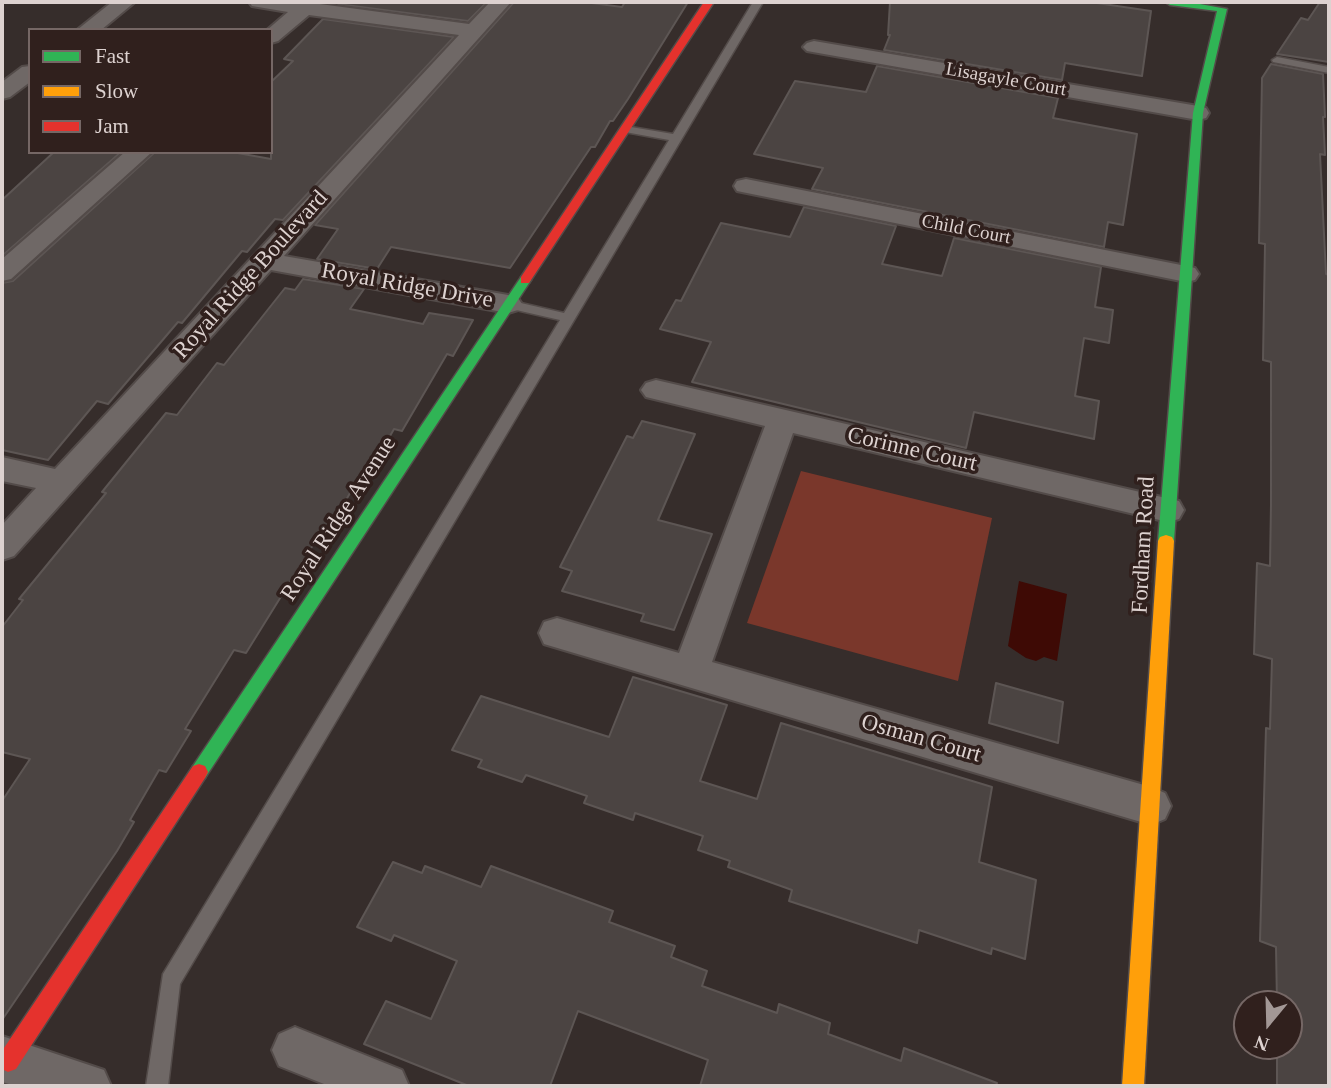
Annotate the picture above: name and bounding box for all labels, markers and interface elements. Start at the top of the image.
legend [28,28,273,154]
text: Fast [95,44,130,68]
street label: Lisagayle Court [944,58,1068,102]
text: Slow [95,79,138,103]
text: Jam [95,114,129,138]
street label: Royal Ridge Boulevard [168,185,334,365]
street label: Child Court [920,210,1012,250]
street label: Royal Ridge Drive [319,257,495,315]
street label: Corinne Court [844,422,980,478]
street label: Royal Ridge Avenue [275,431,403,607]
street label: Fordham Road [1127,476,1161,614]
street label: Osman Court [858,709,984,769]
north arrow [1233,990,1303,1060]
text: N [1252,1031,1272,1056]

